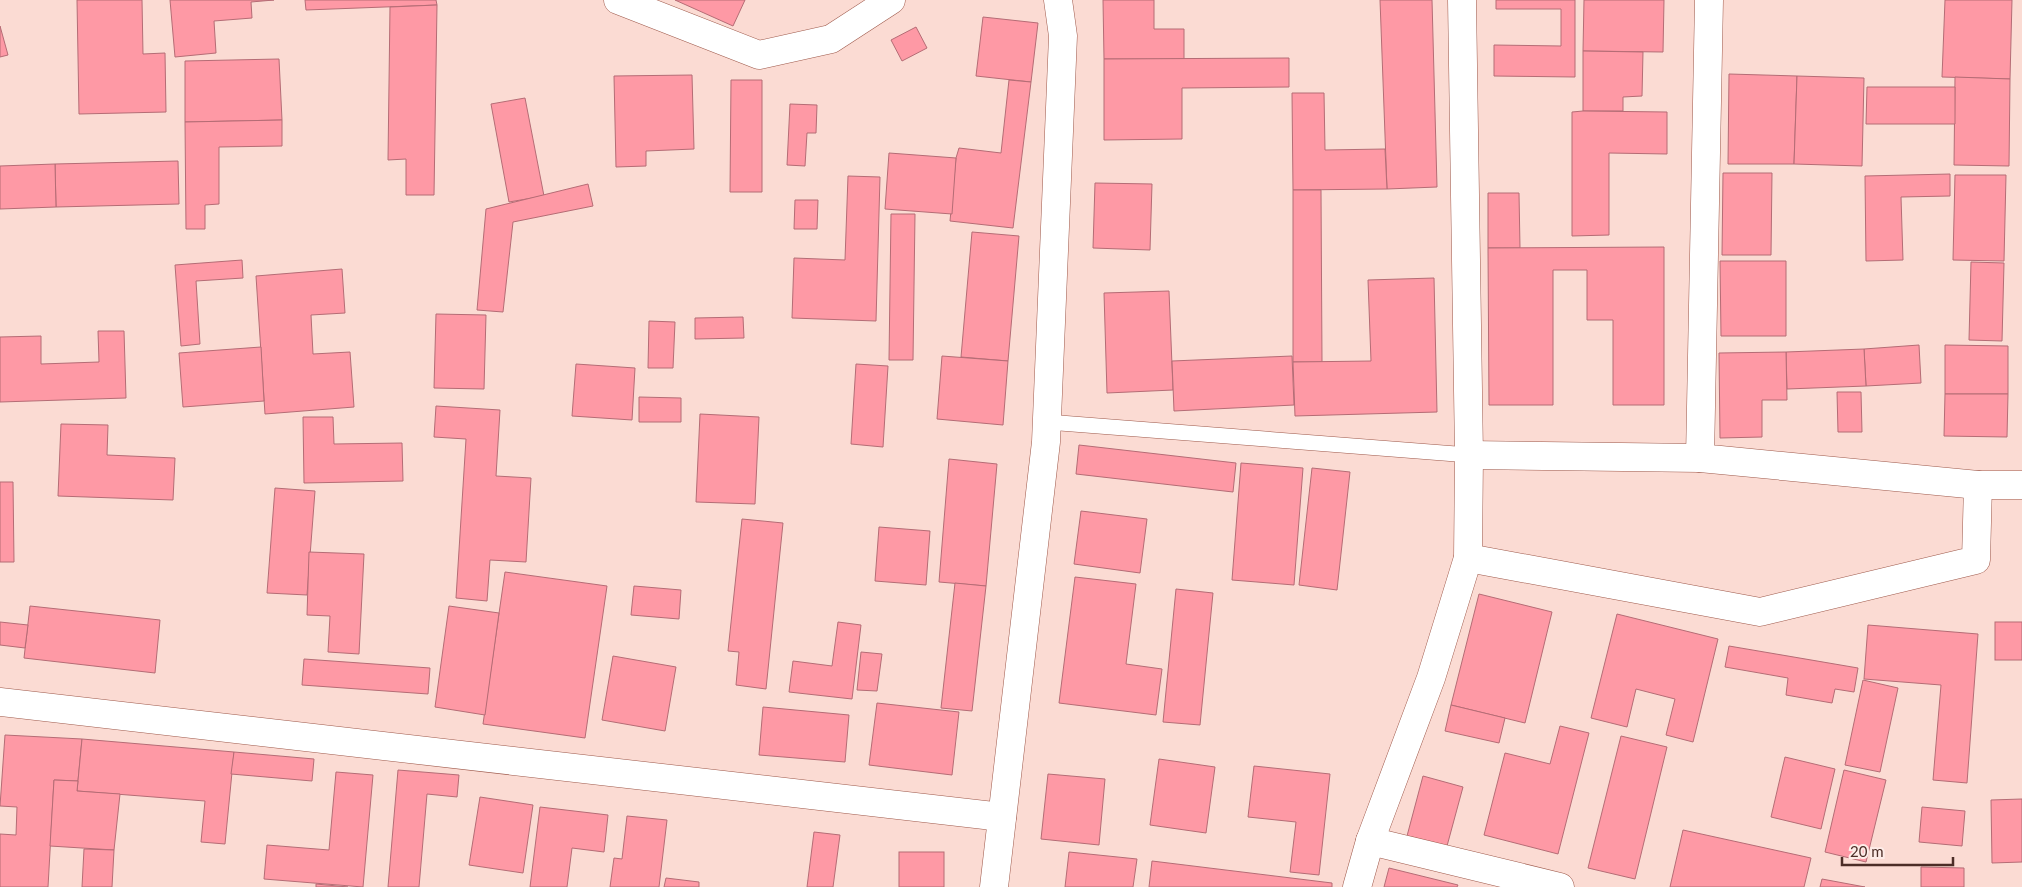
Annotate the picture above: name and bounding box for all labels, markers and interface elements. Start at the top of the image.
scale bar [1842,834,1953,866]
text: 20 m [1850,842,1884,860]

